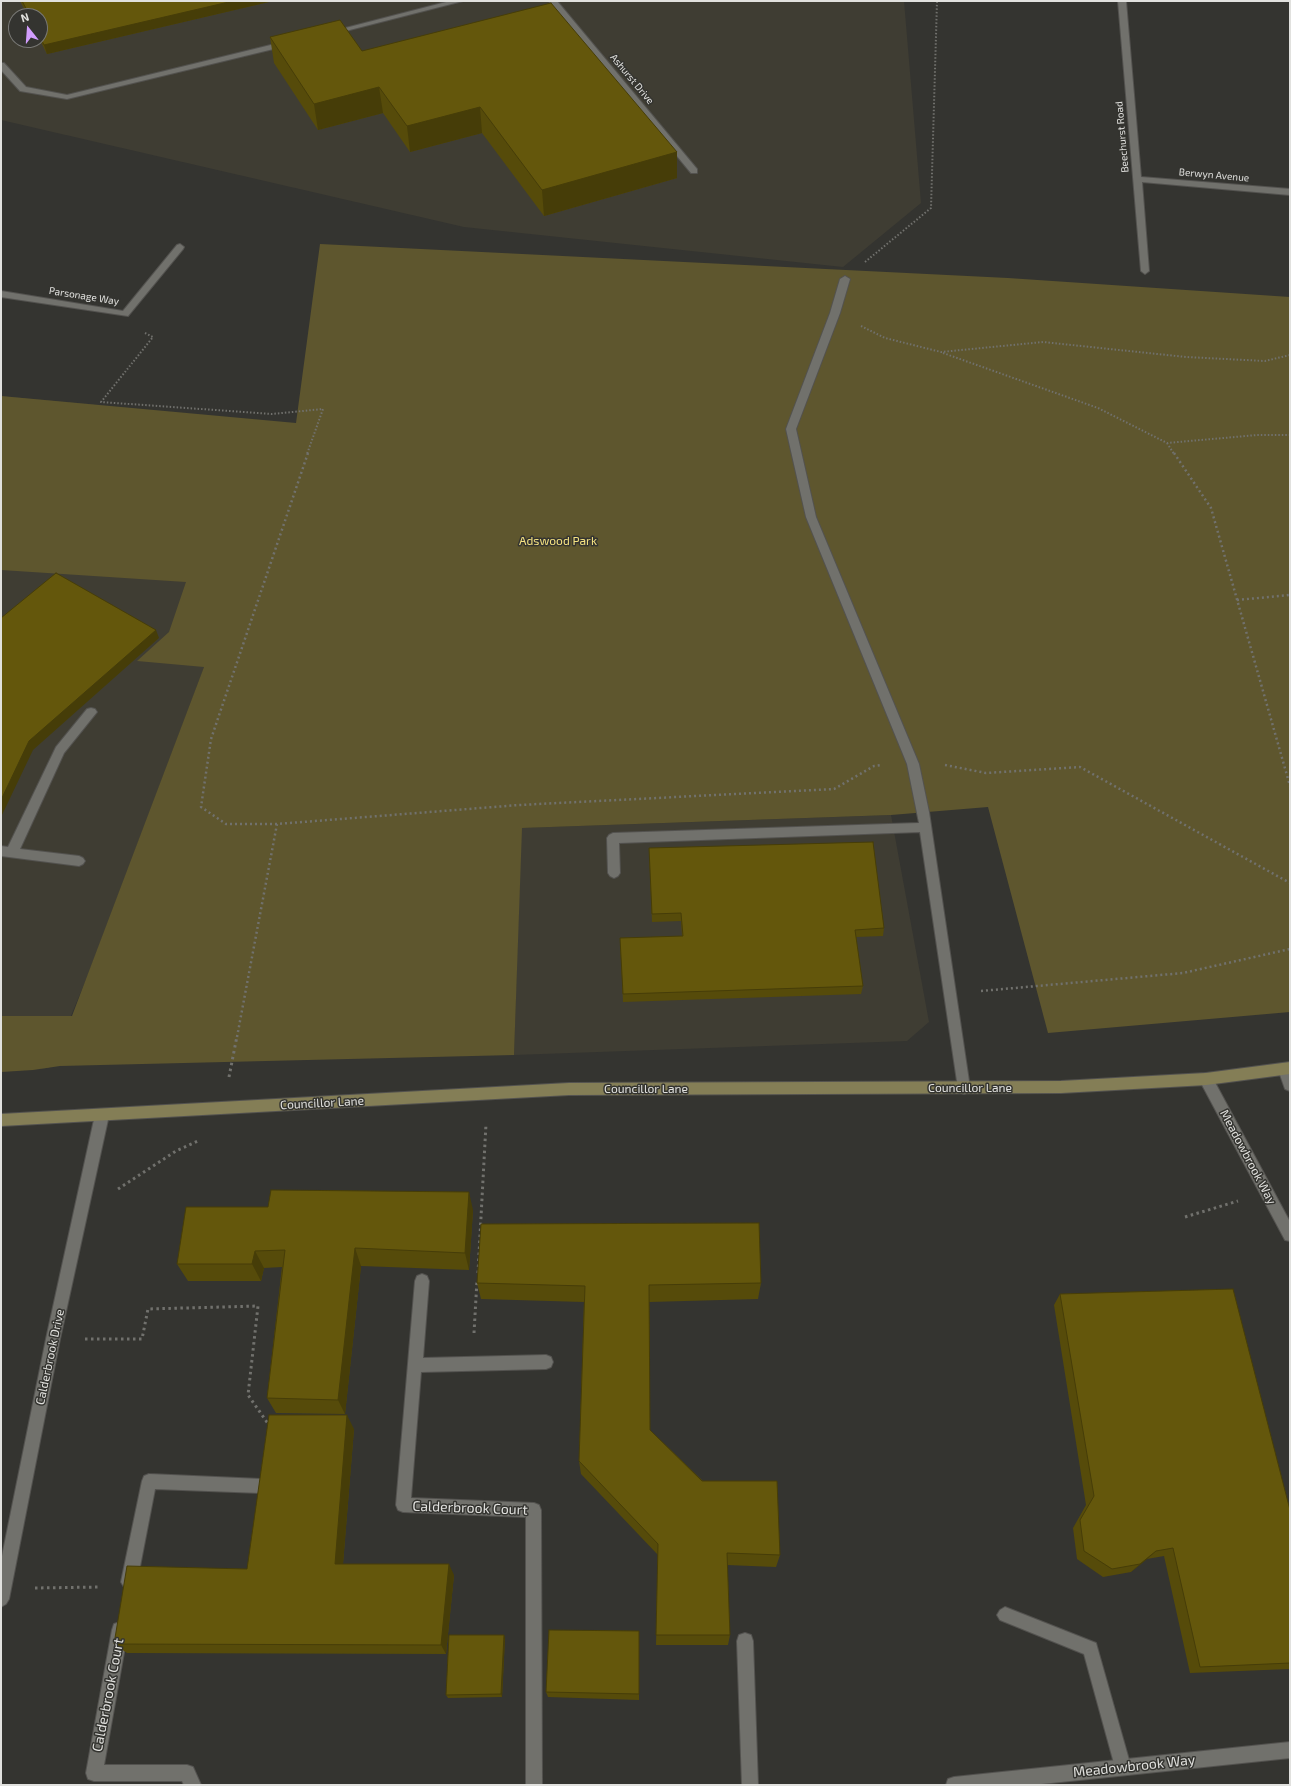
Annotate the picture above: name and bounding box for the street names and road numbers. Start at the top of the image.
street label: Ashurst Drive [608,52,656,106]
street label: Beechurst Road [1113,101,1131,173]
street label: Berwyn Avenue [1178,166,1250,184]
street label: Parsonage Way [48,285,120,307]
street label: Councillor Lane [928,1081,1012,1095]
street label: Councillor Lane [604,1082,688,1096]
street label: Councillor Lane [280,1094,364,1112]
street label: Meadowbrook Way [1217,1107,1279,1207]
street label: Calderbrook Drive [33,1308,67,1406]
street label: Calderbrook Court [412,1498,528,1518]
street label: Calderbrook Court [89,1637,127,1753]
street label: Meadowbrook Way [1072,1751,1196,1781]

